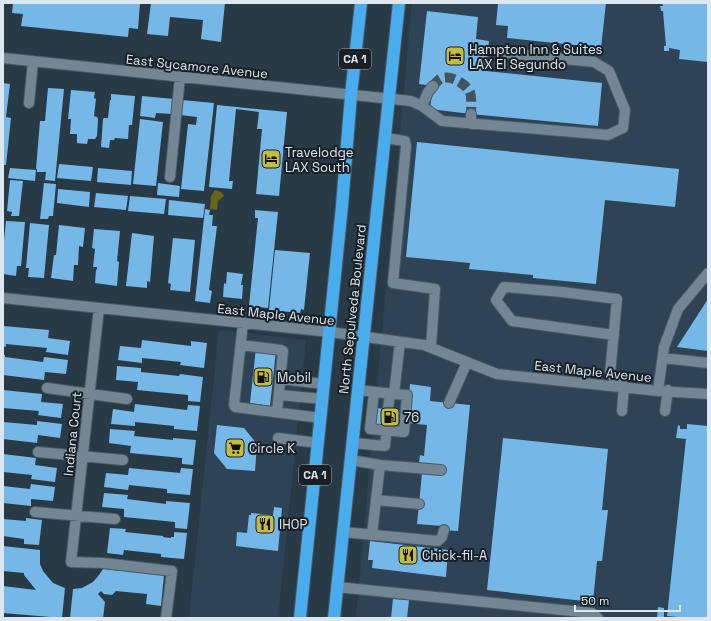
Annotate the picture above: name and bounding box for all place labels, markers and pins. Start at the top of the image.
place label: Hampton Inn & Suites LAX El Segundo [469,41,603,73]
hotel icon: Hampton Inn & Suites LAX El Segundo [444,45,466,67]
place label: Travelodge LAX South [285,144,354,176]
hotel icon: Travelodge LAX South [260,148,282,170]
fuel station icon: Mobil [252,366,274,388]
place label: Mobil [277,369,311,386]
fuel station icon: 76 [379,406,401,428]
place label: 76 [404,409,419,426]
supermarket icon: Circle K [224,437,246,459]
place label: Circle K [249,440,295,457]
restaurant icon: IHOP [254,513,276,535]
place label: IHOP [279,516,307,533]
restaurant icon: Chick-fil-A [397,544,419,566]
place label: Chick-fil-A [422,547,487,564]

